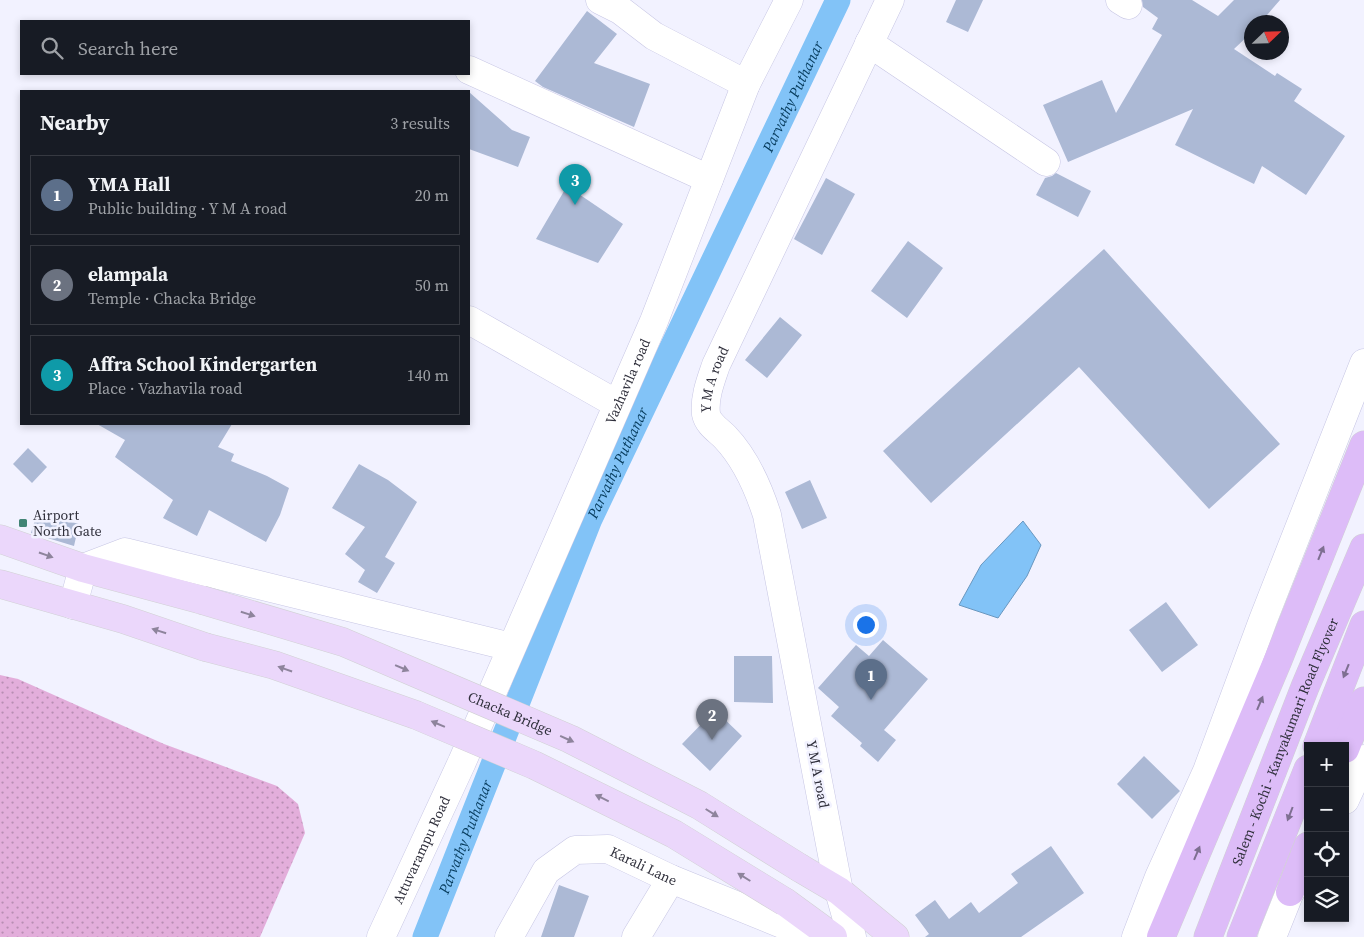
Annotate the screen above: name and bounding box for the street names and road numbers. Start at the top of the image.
street label: Vazhavila road [600,335,655,427]
street label: Y M A road [696,343,734,413]
street label: Salem - Kochi - Kanyakumari Road Flyover [1227,615,1343,868]
street label: Chacka Bridge [465,687,556,740]
street label: Y M A road [802,738,834,810]
street label: Attuvarampu Road [388,793,455,907]
street label: Karali Lane [607,842,680,890]

